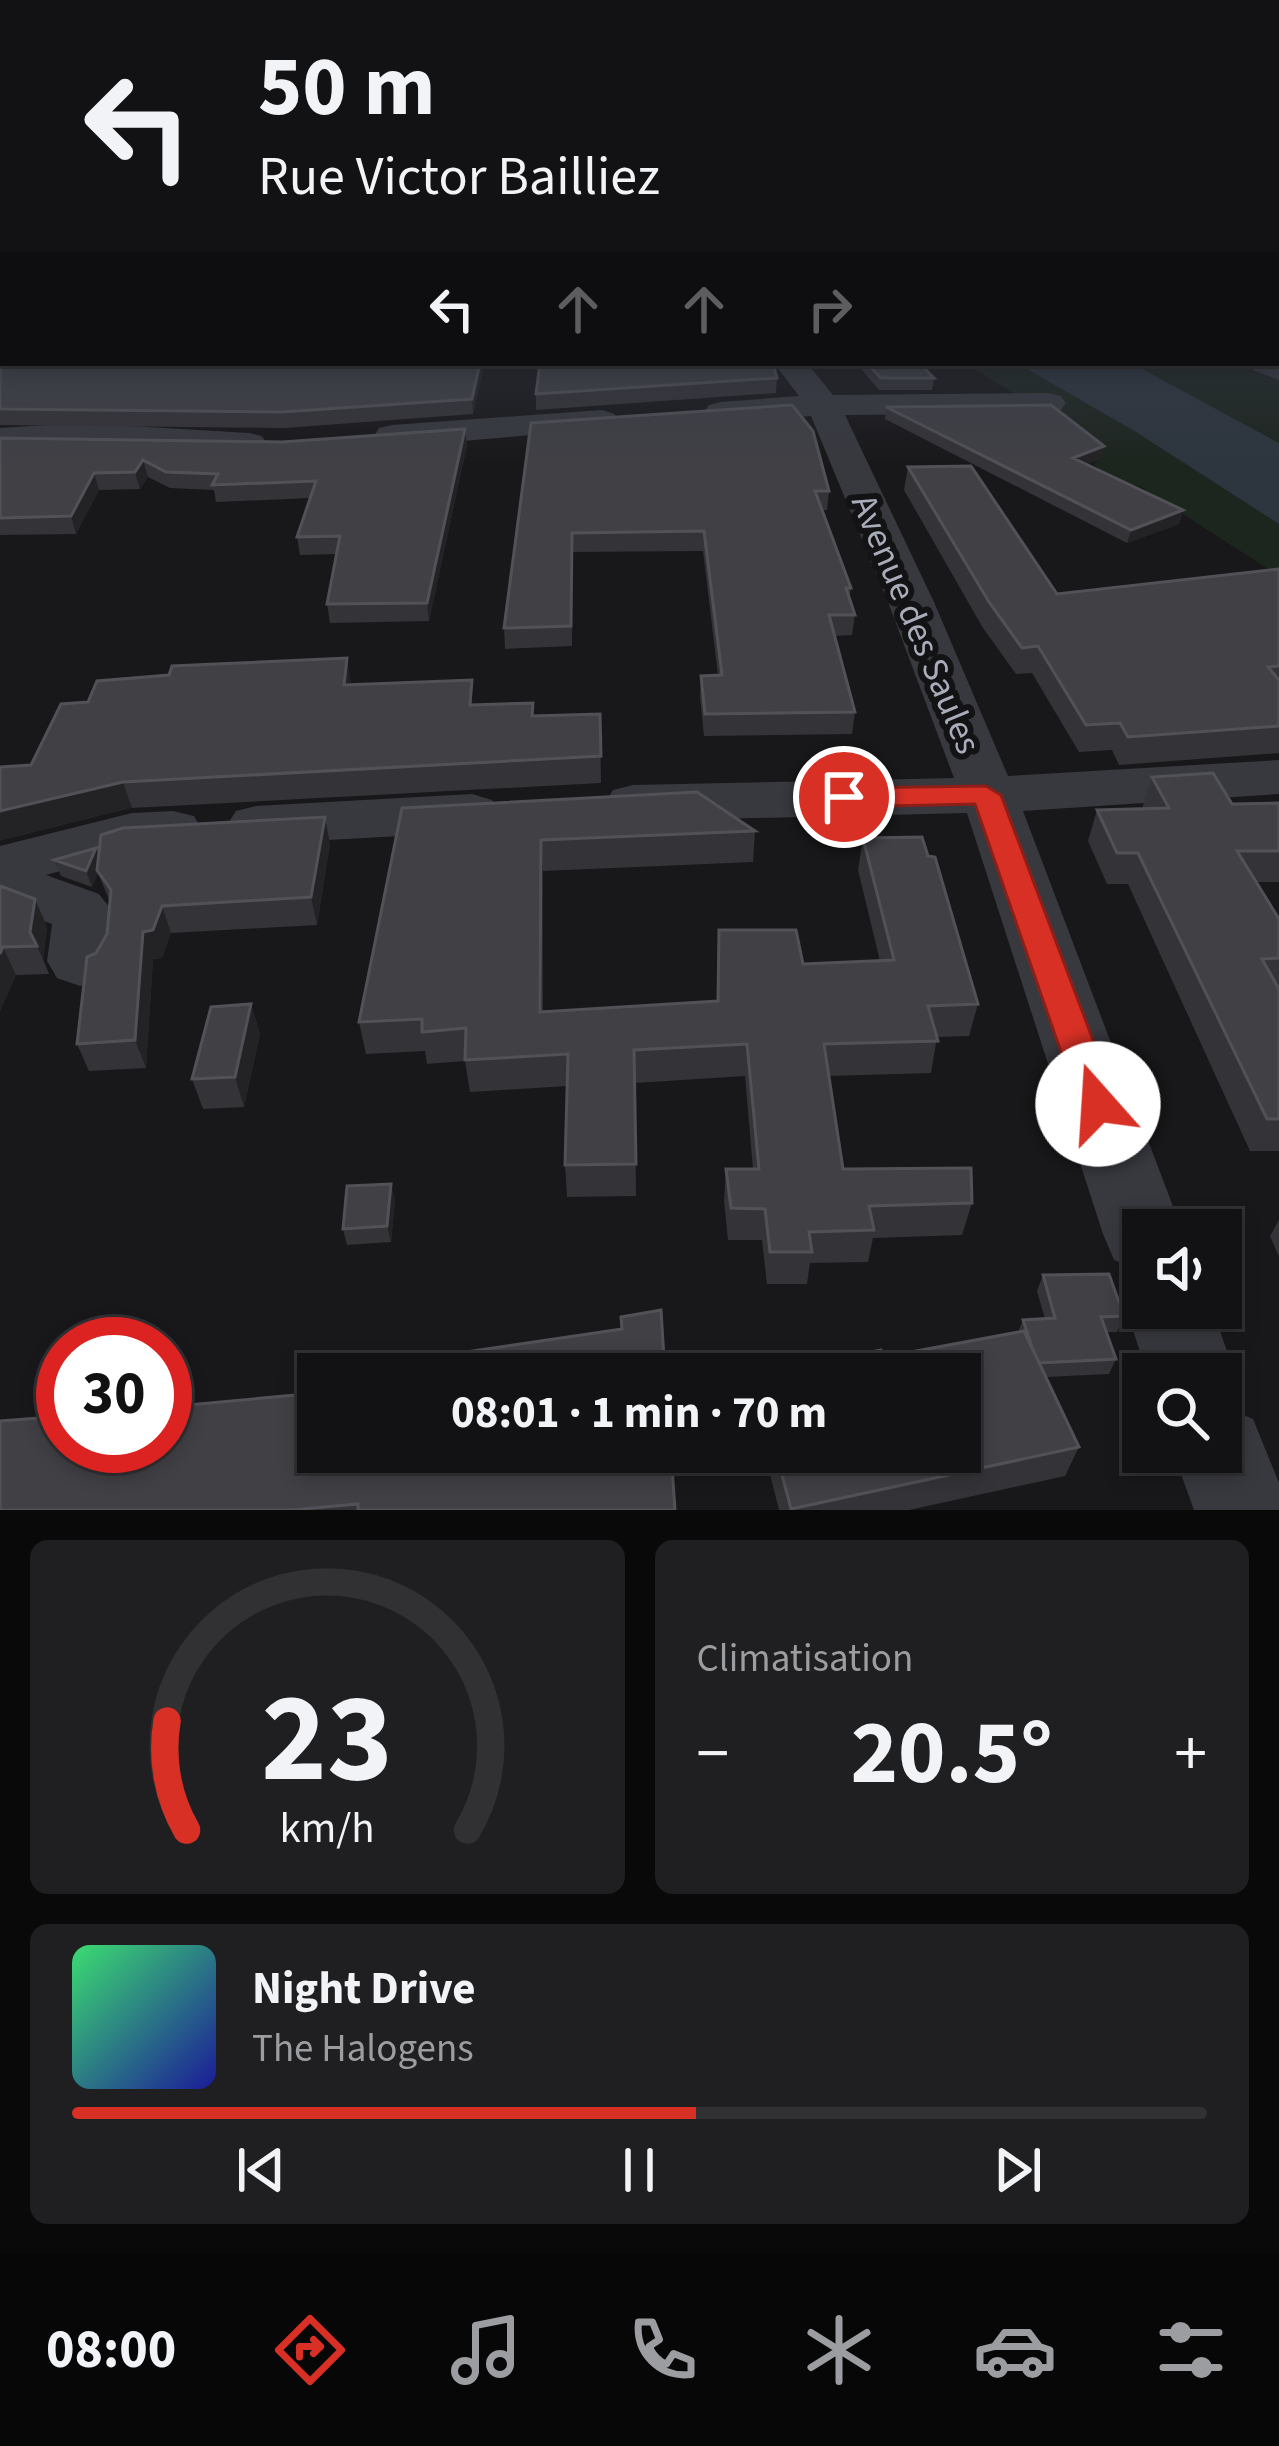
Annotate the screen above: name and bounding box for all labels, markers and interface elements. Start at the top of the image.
text: 50 m [258,28,436,148]
icon: left [60,48,216,204]
text: Rue Victor Bailliez [258,139,660,216]
icon: left [419,276,485,342]
icon: ahead [545,276,611,342]
icon: ahead [671,276,737,342]
icon: right [797,276,863,342]
street label: Avenue des Saules [838,486,994,762]
pin [793,746,895,848]
icon: arrive [811,764,877,830]
position arrow [1035,1041,1161,1167]
map controls [1122,1209,1242,1473]
button: sound [1122,1209,1242,1329]
speed limit sign: 30 [36,1317,192,1473]
button: search [1122,1353,1242,1473]
text: 08:01 · 1 min · 70 m [451,1381,827,1445]
text: Climatisation [697,1631,913,1687]
text: 23 [261,1651,393,1829]
text: 20.5° [851,1690,1053,1818]
text: − [697,1707,729,1801]
text: + [1174,1707,1207,1801]
text: km/h [280,1798,375,1859]
text: Night Drive [252,1957,476,2021]
text: The Halogens [252,2021,474,2077]
icon: previous [228,2137,294,2203]
icon: pause [606,2137,672,2203]
icon: next [985,2137,1051,2203]
icon: directions [268,2308,352,2392]
icon: music [444,2308,528,2392]
icon: phone [621,2308,705,2392]
icon: climate [797,2308,881,2392]
icon: car [973,2308,1057,2392]
icon: filters [1149,2308,1233,2392]
text: 08:00 [46,2312,176,2389]

